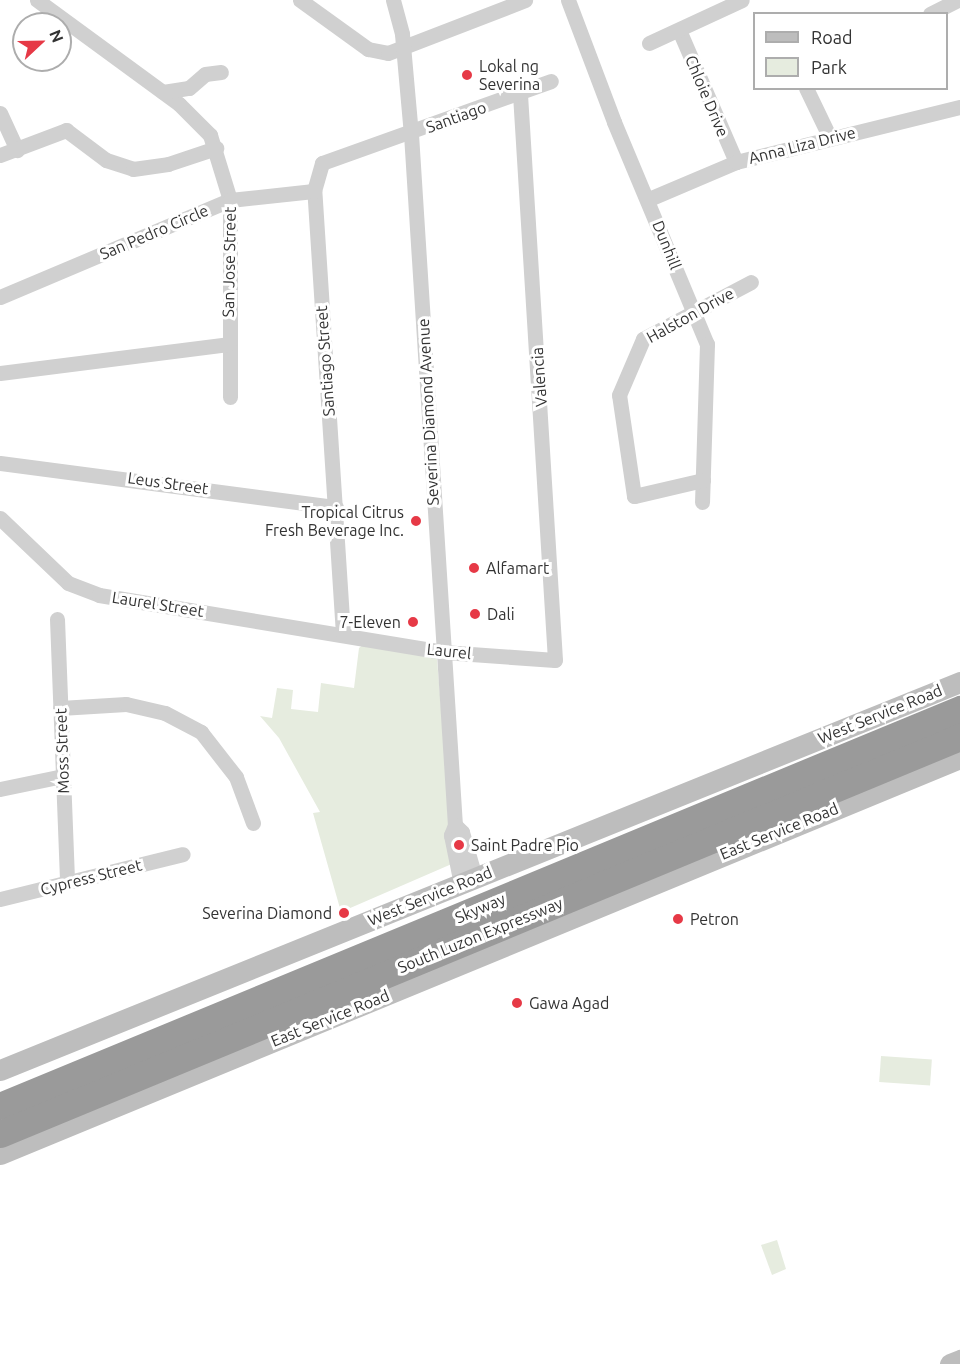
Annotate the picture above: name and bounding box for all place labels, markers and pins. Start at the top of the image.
place label: Lokal ng Severina [479,56,540,94]
marker: Lokal ng Severina [460,68,474,82]
place label: Tropical Citrus Fresh Beverage Inc. [265,502,404,540]
marker: Tropical Citrus Fresh Beverage Inc. [409,514,423,528]
place label: Alfamart [486,558,549,578]
marker: Alfamart [467,561,481,575]
place label: Dali [487,604,515,624]
marker: Dali [468,607,482,621]
place label: 7-Eleven [340,612,401,632]
marker: 7-Eleven [406,615,420,629]
place label: Saint Padre Pio [471,835,579,855]
marker: Saint Padre Pio [452,838,466,852]
place label: Severina Diamond [202,903,332,923]
marker: Severina Diamond [337,906,351,920]
place label: Petron [690,909,739,929]
marker: Petron [671,912,685,926]
place label: Gawa Agad [529,993,609,1013]
marker: Gawa Agad [510,996,524,1010]

